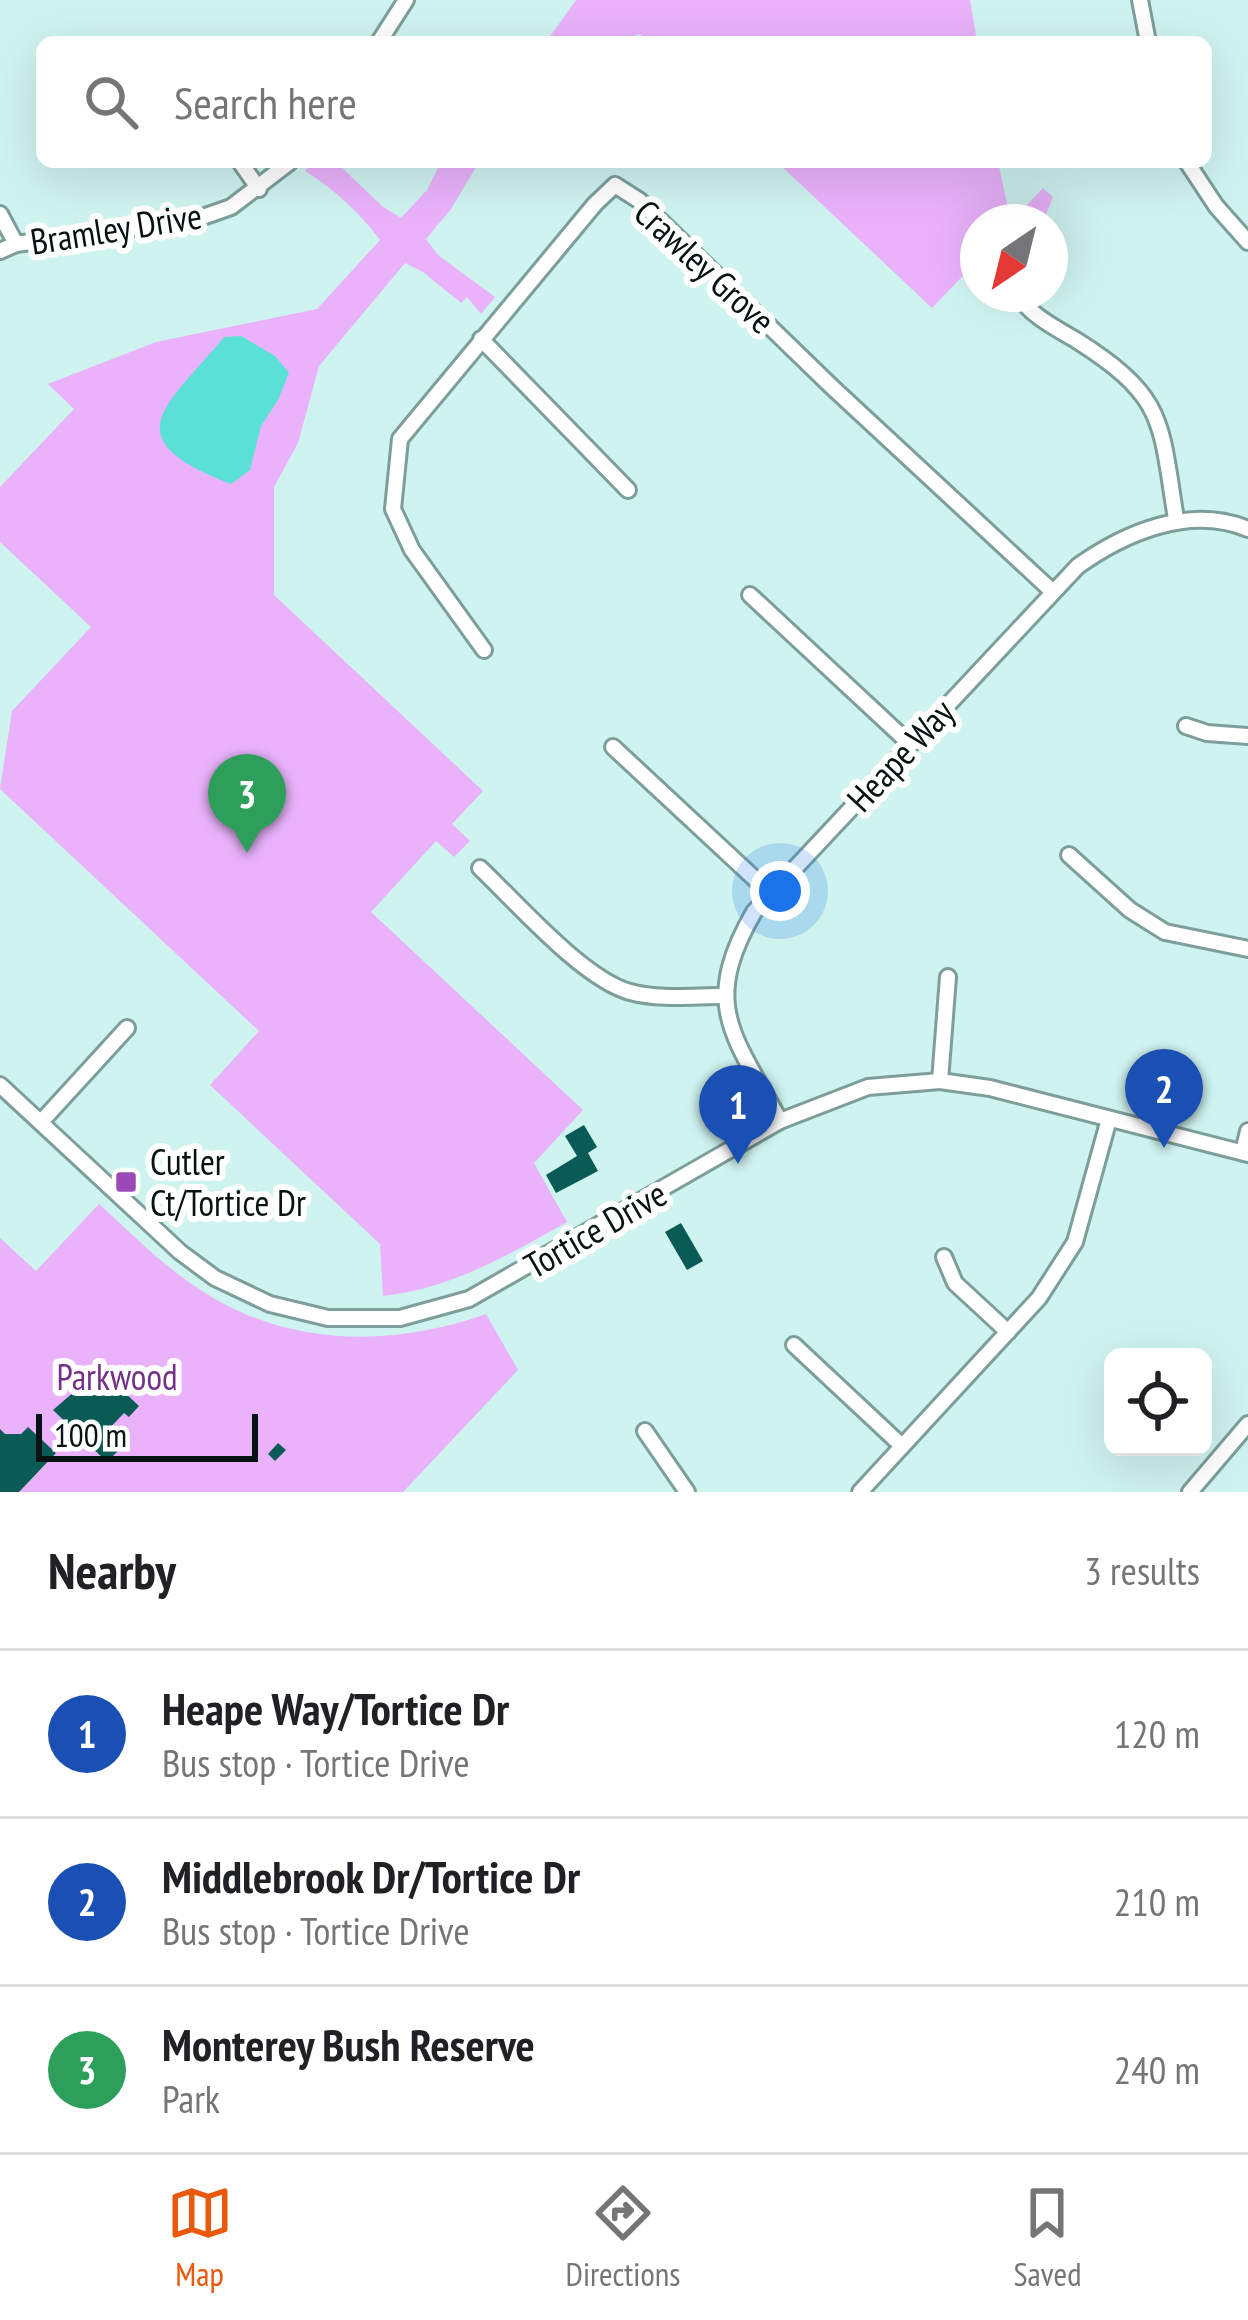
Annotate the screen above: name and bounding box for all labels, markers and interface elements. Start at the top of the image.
search box [36,36,1212,168]
icon: search [78,69,144,135]
text: Search here [174,73,357,131]
street label: Crawley Grove [625,189,785,343]
street label: Bramley Drive [27,191,205,265]
north arrow [960,204,1068,312]
street label: Heape Way [836,689,964,821]
pin: 3 [208,754,286,853]
your location [750,861,810,921]
pin: 2 [1125,1049,1203,1148]
pin: 1 [699,1065,777,1164]
place label: Cutler Ct/Tortice Dr [150,1138,306,1226]
marker: Cutler Ct/Tortice Dr [113,1169,139,1195]
street label: Tortice Drive [515,1170,675,1288]
map controls [1104,1348,1212,1456]
button: locate [1104,1348,1212,1456]
park label: Parkwood [56,1353,178,1400]
scale bar [36,1408,258,1461]
text: 100 m [54,1413,127,1456]
text: Nearby [48,1537,176,1603]
text: 3 results [1084,1545,1200,1596]
text: Heape Way/Tortice Dr [162,1679,509,1737]
text: 1 [78,1708,96,1759]
text: 120 m [1114,1708,1200,1759]
text: Bus stop · Tortice Drive [162,1737,470,1788]
text: Middlebrook Dr/Tortice Dr [162,1847,580,1905]
text: 2 [78,1876,96,1927]
text: 210 m [1114,1876,1200,1927]
text: Bus stop · Tortice Drive [162,1905,470,1956]
text: Monterey Bush Reserve [162,2015,535,2073]
text: 3 [78,2044,96,2095]
text: 240 m [1114,2044,1200,2095]
text: Park [162,2073,220,2124]
tab: Map [167,2180,233,2295]
tab: Directions [566,2180,680,2295]
tab: Saved [1013,2180,1081,2295]

